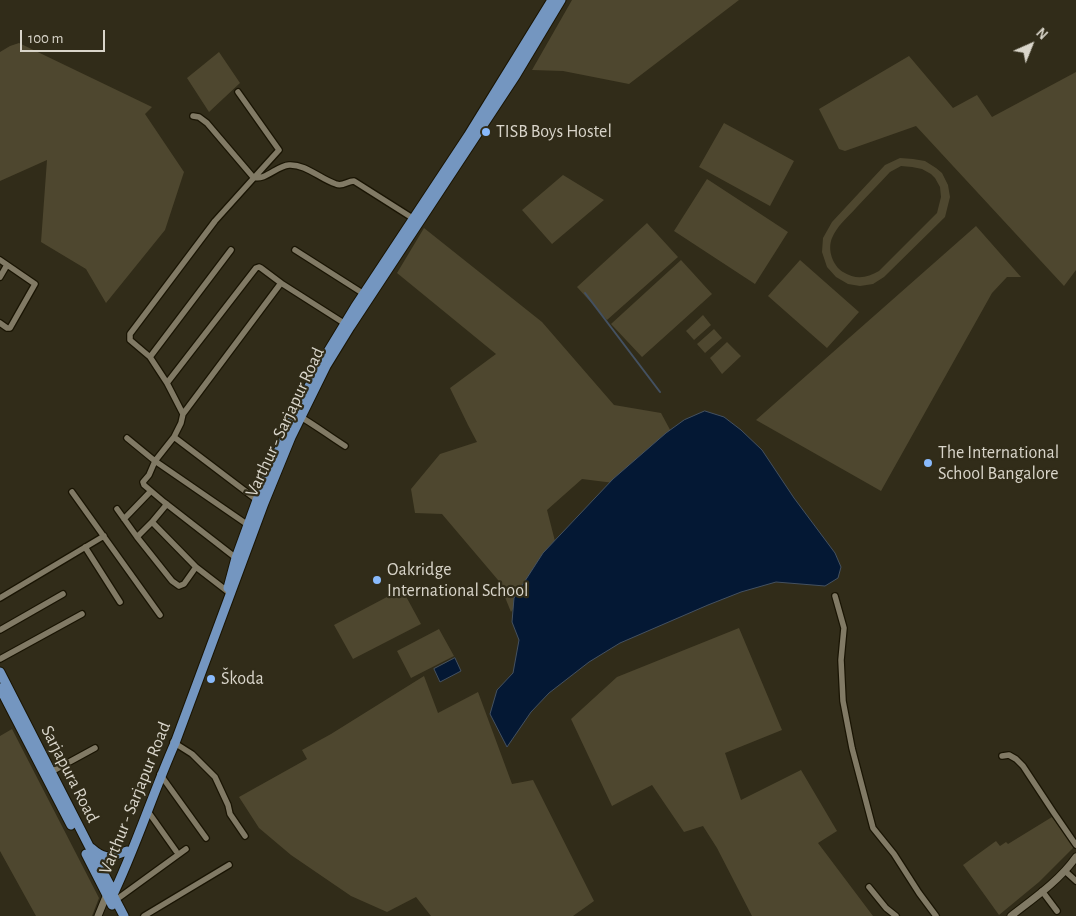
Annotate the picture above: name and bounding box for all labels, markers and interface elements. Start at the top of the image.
scale bar [22,20,108,52]
north arrow [1006,20,1056,70]
text: N [1033,26,1050,43]
text: 100 m [28,31,63,46]
place label: TISB Boys Hostel [496,121,612,143]
marker: TISB Boys Hostel [480,126,492,138]
street label: Varthur - Sarjapur Road [241,344,329,500]
place label: The International School Bangalore [938,442,1059,484]
marker: The International School Bangalore [922,457,934,469]
place label: Oakridge International School [387,559,528,602]
marker: Oakridge International School [371,574,383,586]
place label: Škoda [221,668,264,690]
marker: Škoda [205,673,217,685]
street label: Varthur - Sarjapur Road [95,719,175,877]
street label: Sarjapura Road [36,722,104,826]

